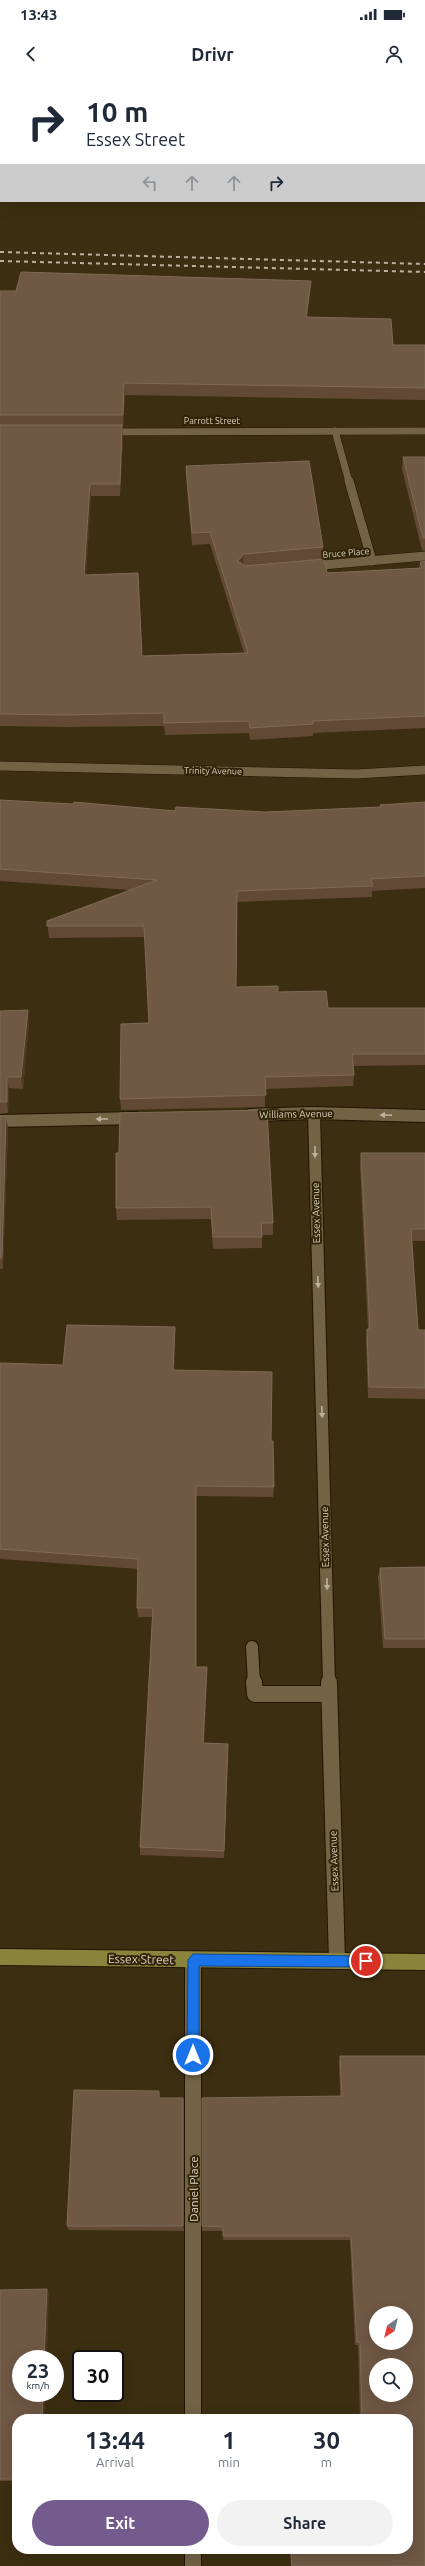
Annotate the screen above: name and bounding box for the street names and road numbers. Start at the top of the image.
street label: Parrott Street [184,416,241,426]
street label: Bruce Place [322,546,370,560]
street label: Trinity Avenue [184,765,242,777]
street label: Williams Avenue [259,1108,333,1120]
street label: Essex Avenue [310,1182,322,1244]
street label: Essex Avenue [319,1506,331,1568]
street label: Essex Avenue [327,1830,341,1892]
street label: Essex Street [108,1952,174,1966]
street label: Daniel Place [187,2156,200,2222]

